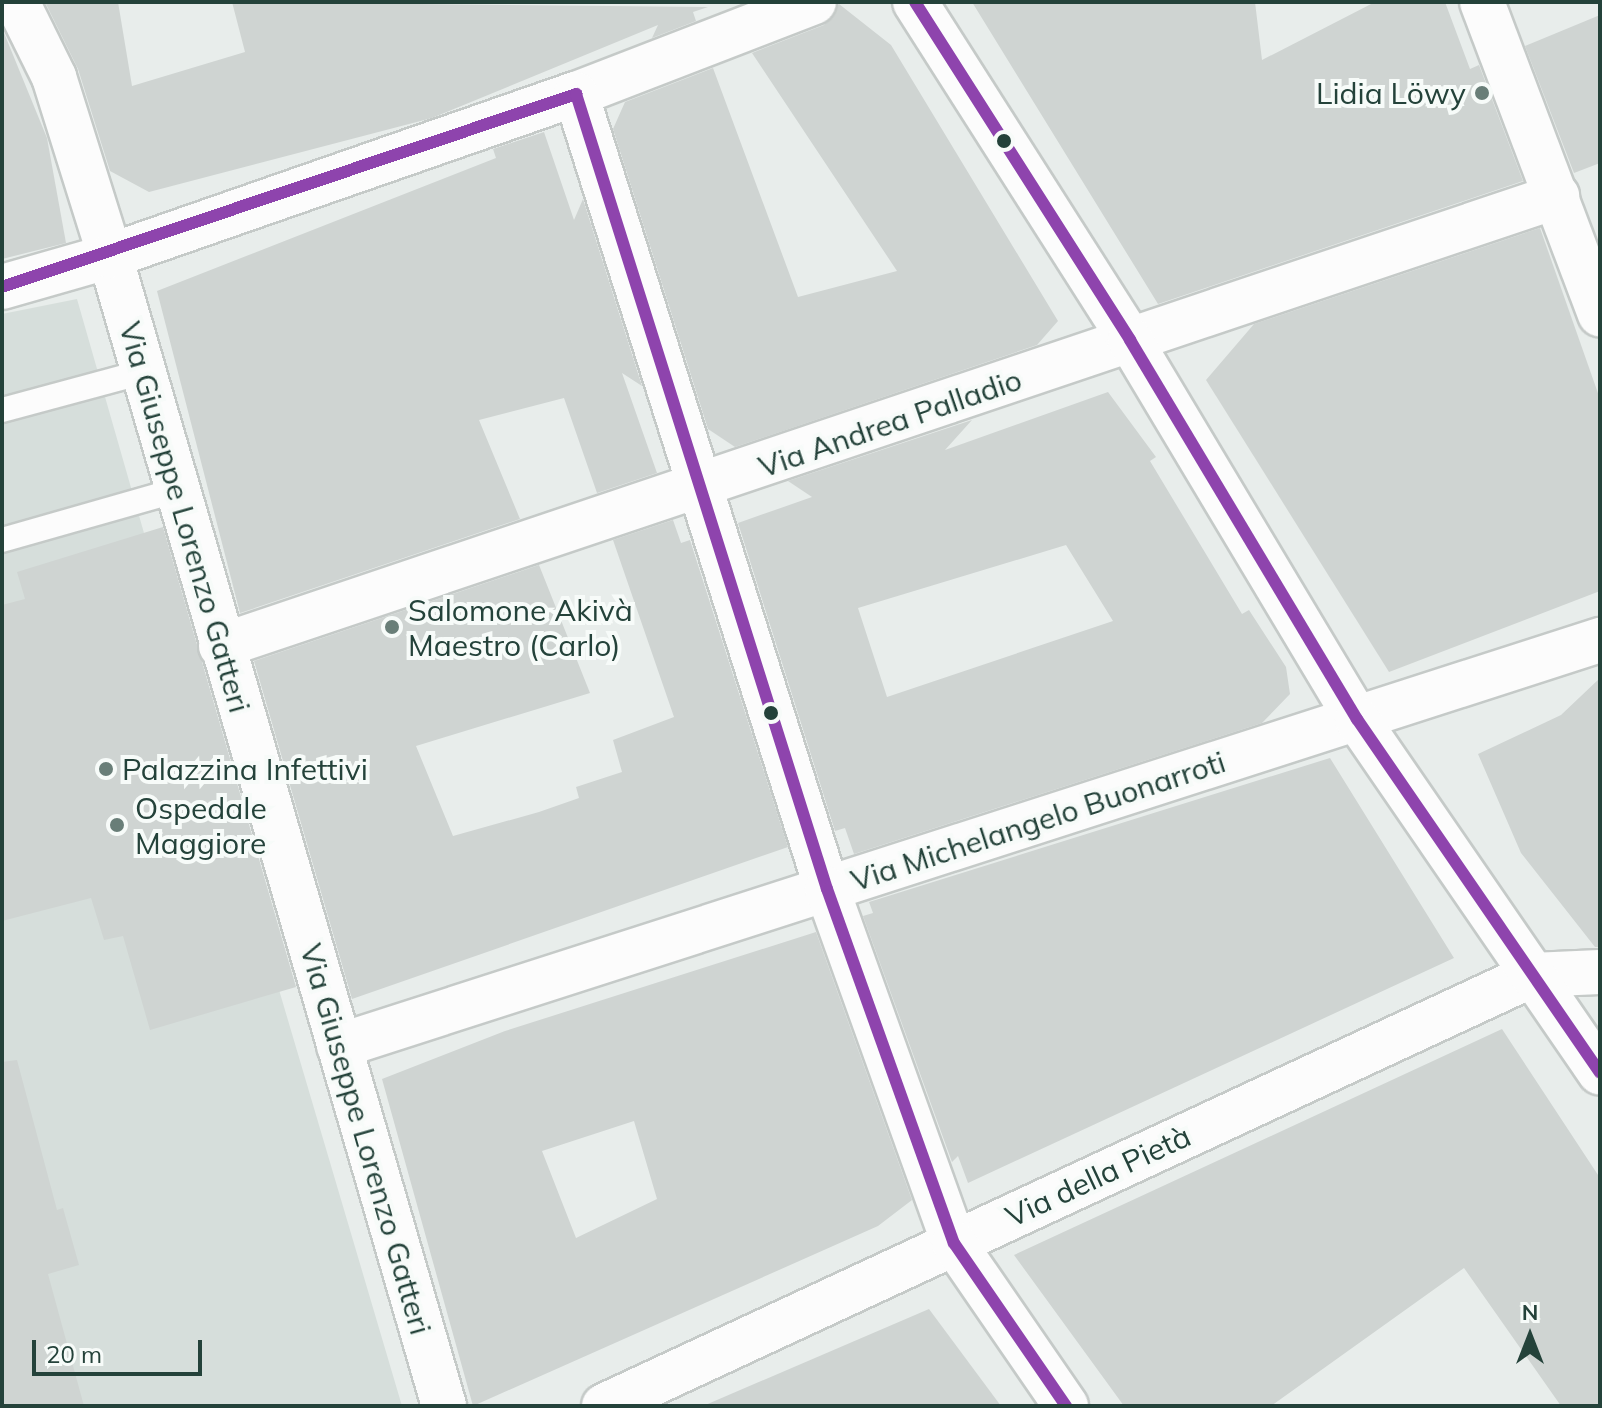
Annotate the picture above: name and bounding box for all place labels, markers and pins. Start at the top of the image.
place label: Lidia Löwy [1316,75,1466,111]
marker: Lidia Löwy [1473,84,1491,102]
unlabelled marker [996,133,1012,149]
place label: Salomone Akivà Maestro (Carlo) [408,592,633,662]
marker: Salomone Akivà Maestro (Carlo) [383,618,401,636]
unlabelled marker [763,705,779,721]
place label: Palazzina Infettivi [122,751,368,787]
marker: Palazzina Infettivi [97,760,115,778]
place label: Ospedale Maggiore [135,790,267,860]
marker: Ospedale Maggiore [106,814,128,836]

